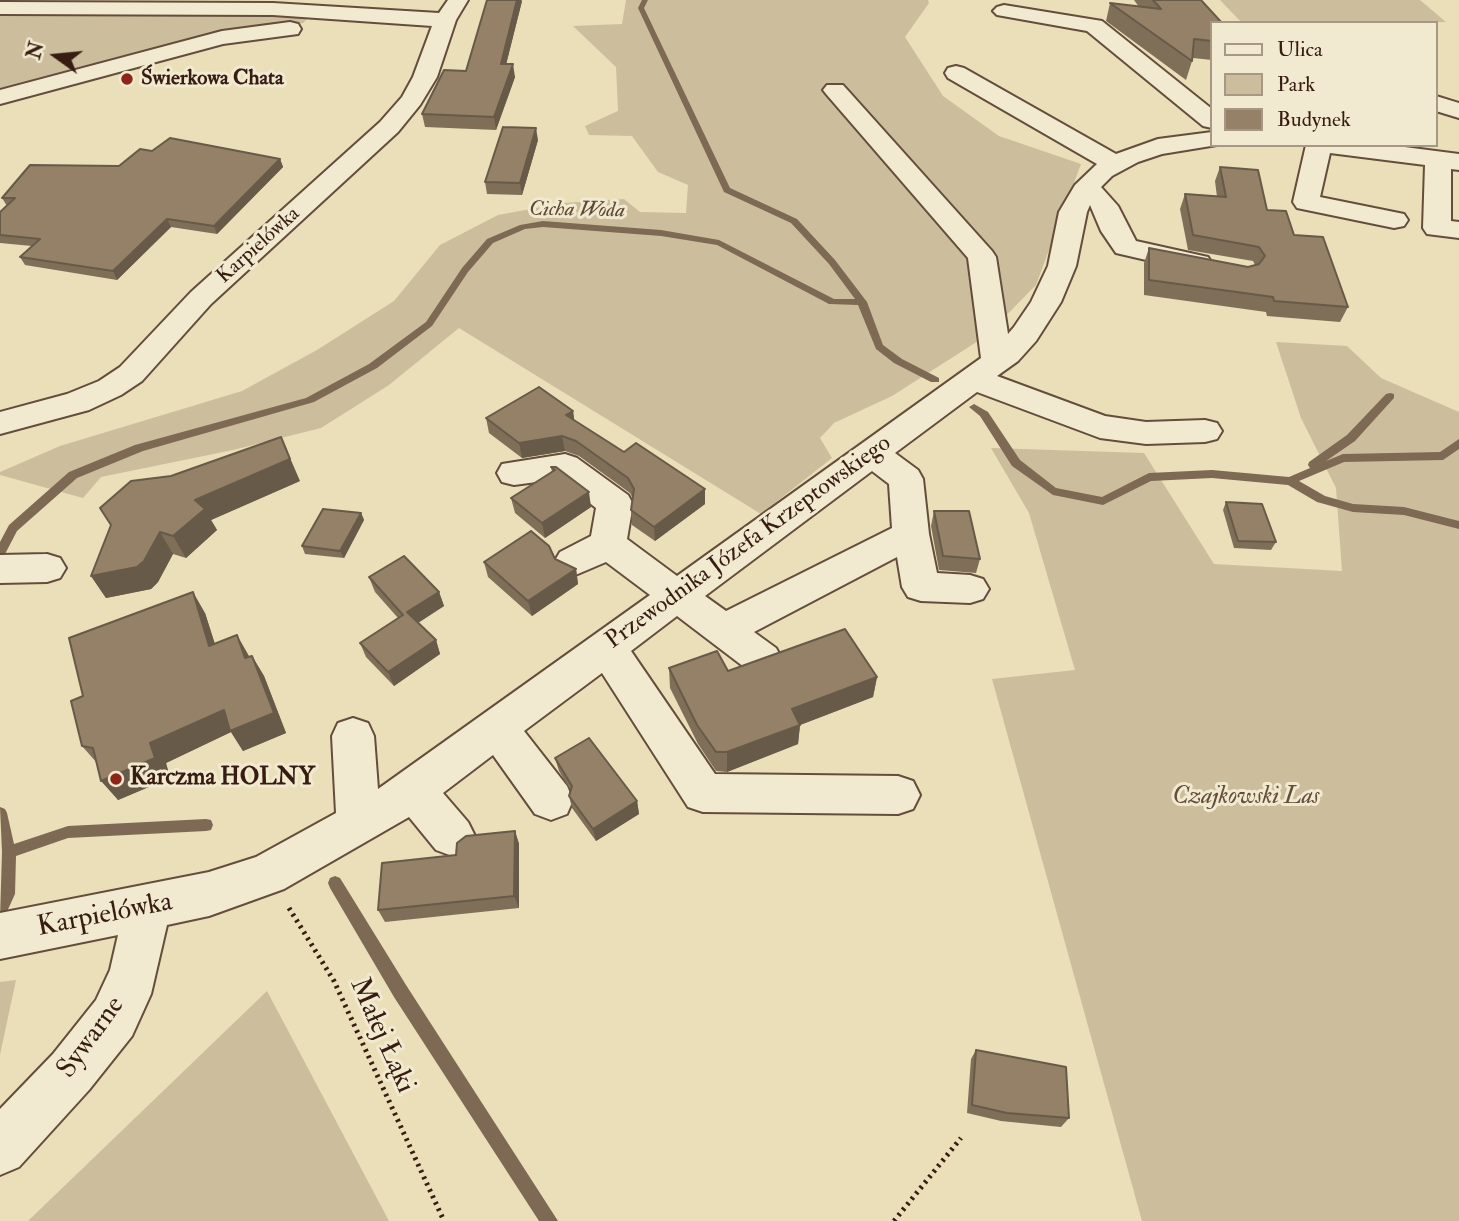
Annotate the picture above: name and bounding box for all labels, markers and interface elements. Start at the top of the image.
north arrow [21,21,91,91]
legend [1210,21,1438,147]
text: Ulica [1277,36,1323,63]
text: N [22,39,50,62]
place label: Świerkowa Chata [141,66,284,92]
marker: Świerkowa Chata [119,71,135,87]
text: Park [1277,71,1315,98]
text: Budynek [1277,106,1351,133]
water label: Cicha Woda [529,198,625,224]
street label: Karpielówka [212,202,306,290]
street label: Przewodnika Józefa Krzeptowskiego [601,430,897,656]
place label: Karczma HOLNY [130,765,315,793]
marker: Karczma HOLNY [108,771,124,787]
park label: Czajkowski Las [1173,784,1319,812]
street label: Karpielówka [35,886,175,946]
street label: Małej Łąki [341,973,421,1099]
street label: Sywarne [51,991,133,1085]

